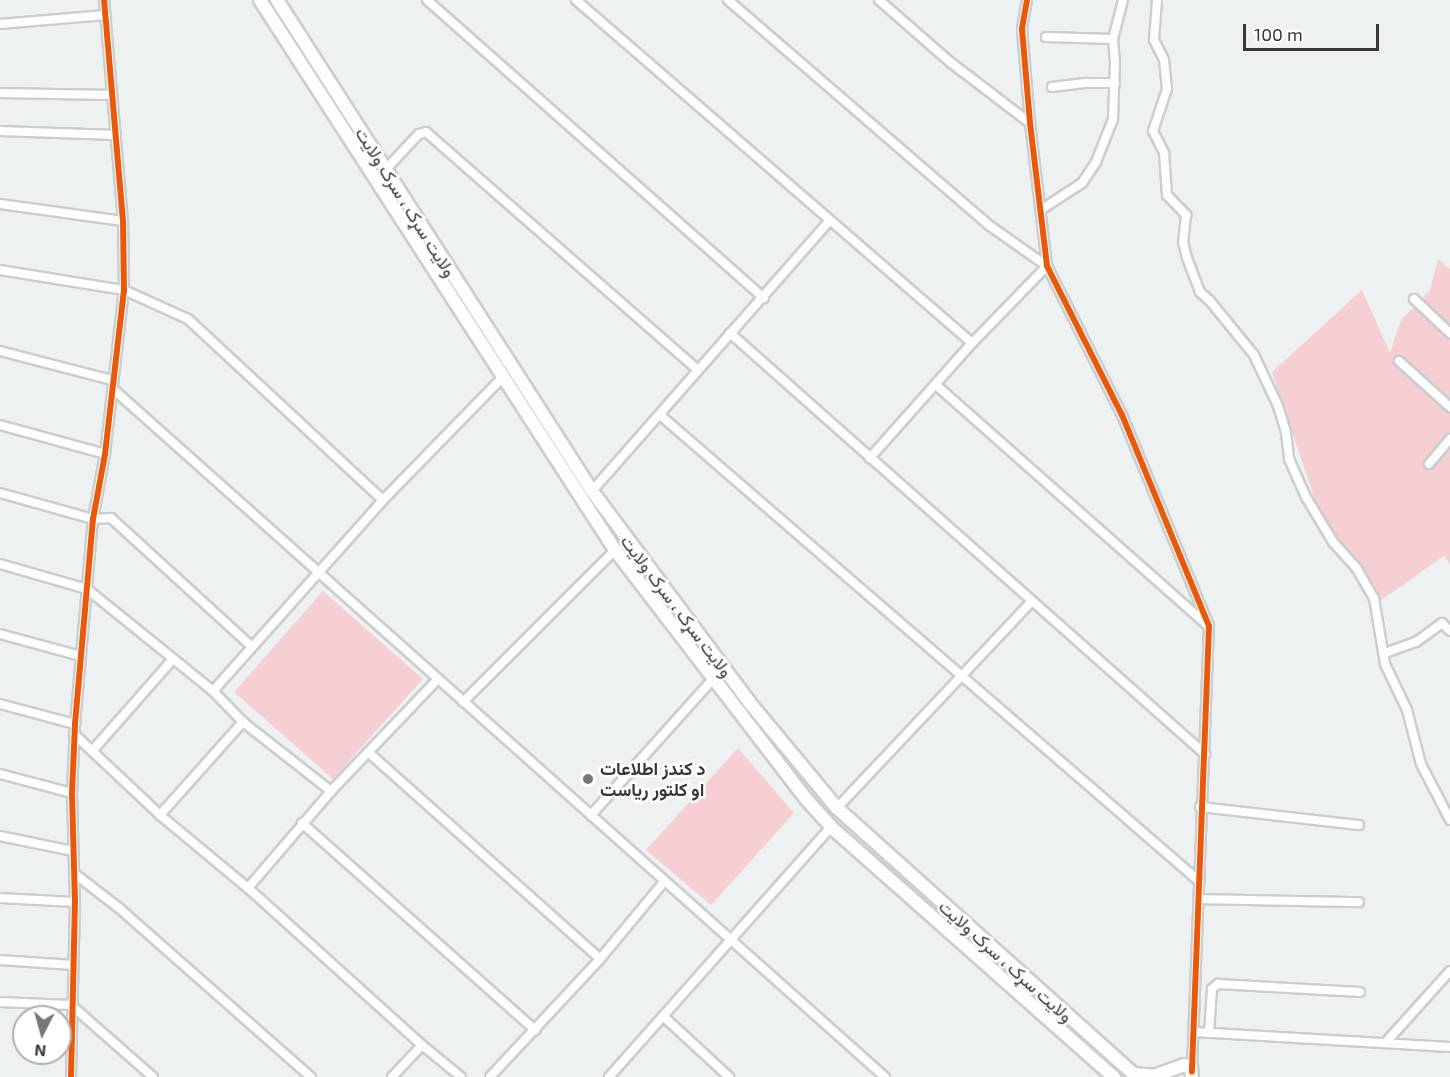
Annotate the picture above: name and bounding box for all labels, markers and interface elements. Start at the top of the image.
scale bar [1246,12,1382,50]
text: 100 m [1254,23,1303,45]
street label: ولایت سړک ، سرک ولایت [351,123,461,281]
street label: ولایت سړک ، سرک ولایت [616,531,738,681]
place label: د کندز اطلاعات او کلتور ریاست [600,758,705,800]
marker: د کندز اطلاعات او کلتور ریاست [581,772,595,786]
street label: ولایت سړک ، سرک ولایت [935,895,1077,1027]
north arrow [12,1005,72,1065]
text: N [34,1041,47,1061]

